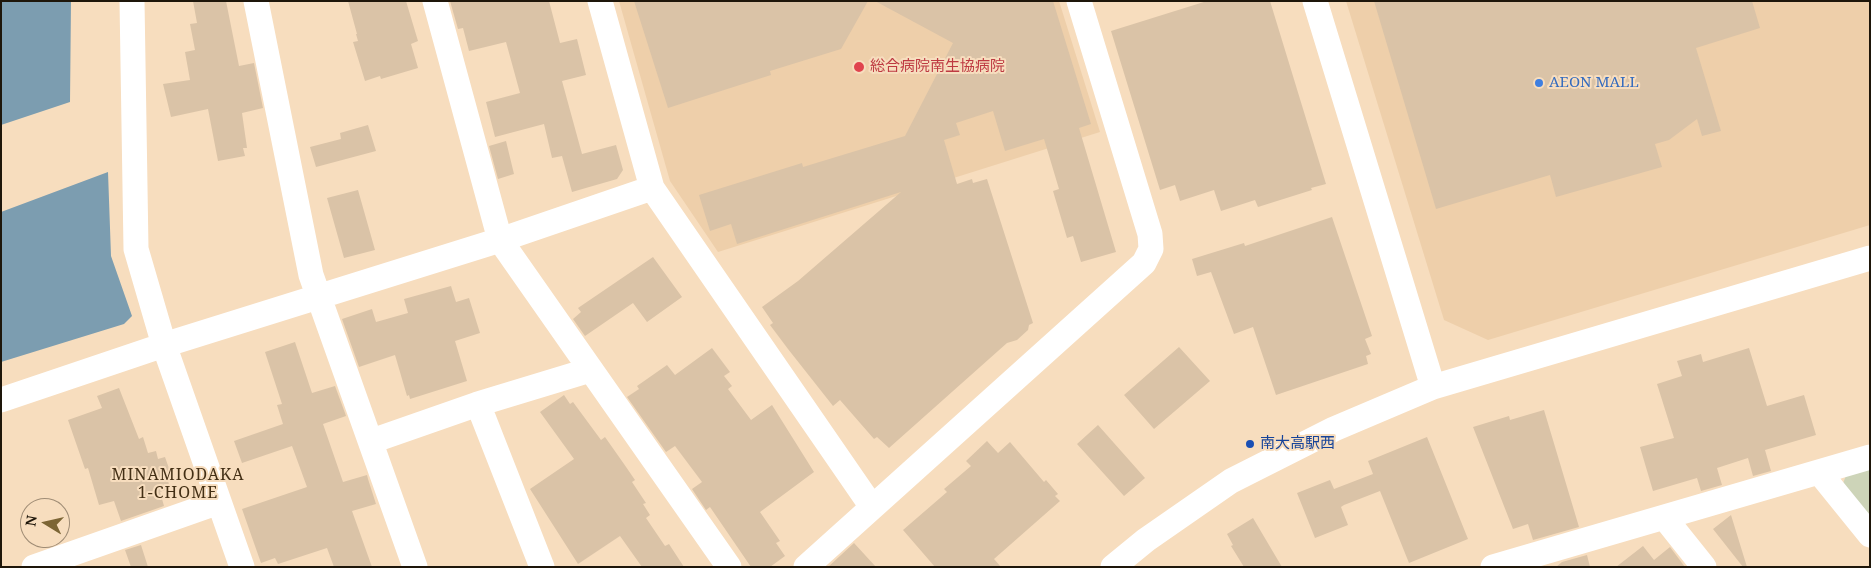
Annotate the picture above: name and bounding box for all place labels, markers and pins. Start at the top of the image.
place label: 総合病院南生協病院 [870,58,1005,76]
marker: 総合病院南生協病院 [852,60,866,74]
place label: AEON MALL [1549,74,1639,92]
marker: AEON MALL [1533,77,1545,89]
place label: 南大高駅西 [1260,435,1335,453]
marker: 南大高駅西 [1244,438,1256,450]

